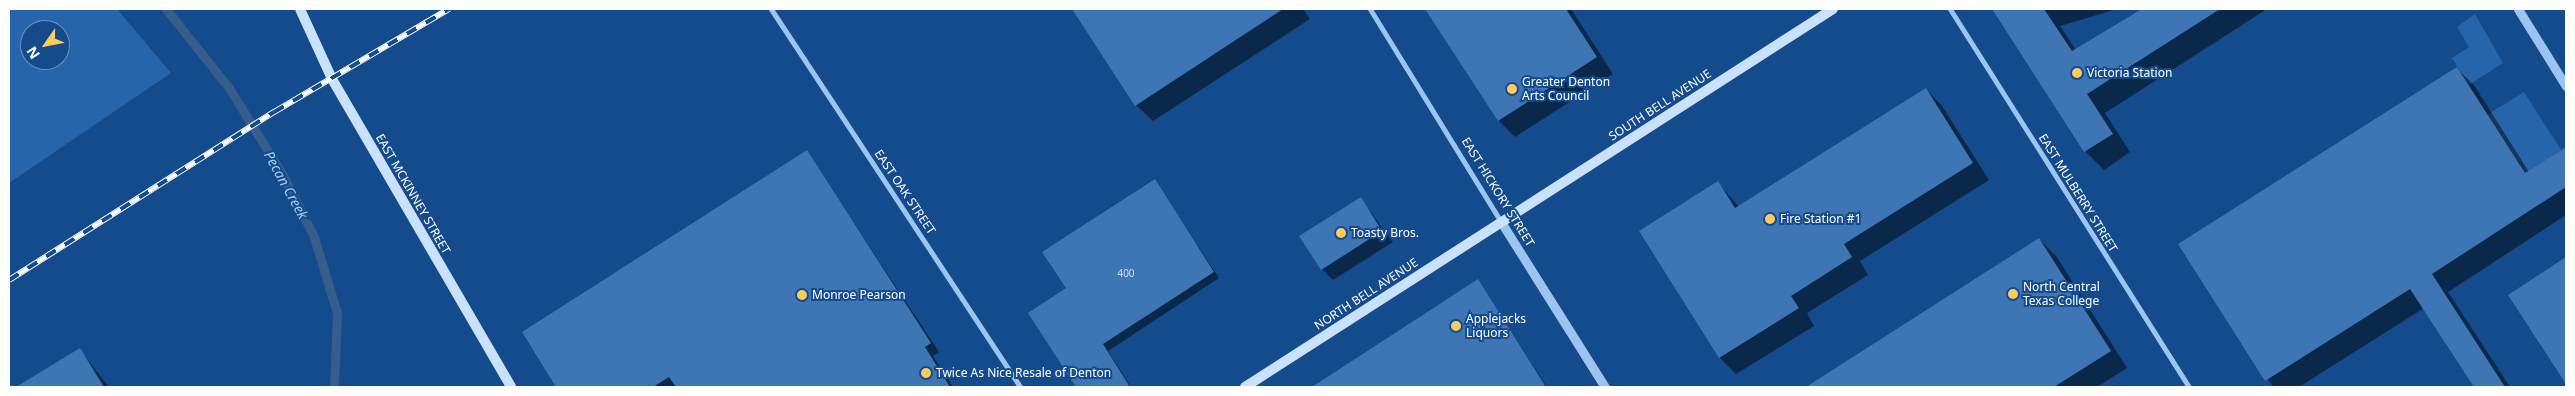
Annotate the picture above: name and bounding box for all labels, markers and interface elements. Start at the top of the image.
north arrow [20,20,70,70]
text: N [22,43,44,63]
street label: SOUTH BELL AVENUE [1606,66,1714,144]
place label: Victoria Station [2087,66,2172,80]
marker: Victoria Station [2071,67,2083,79]
place label: Greater Denton Arts Council [1522,75,1610,103]
marker: Greater Denton Arts Council [1506,83,1518,95]
street label: EAST MCKINNEY STREET [373,131,453,257]
street label: EAST MULBERRY STREET [2036,131,2120,255]
street label: EAST HICKORY STREET [1459,135,1537,249]
street label: EAST OAK STREET [871,147,939,237]
water label: Pecan Creek [260,148,312,222]
place label: Fire Station #1 [1780,212,1861,226]
marker: Fire Station #1 [1764,213,1776,225]
place label: Toasty Bros. [1351,226,1419,240]
marker: Toasty Bros. [1335,227,1347,239]
street label: NORTH BELL AVENUE [1312,255,1420,333]
house number: 400 [1117,268,1135,280]
place label: North Central Texas College [2023,280,2100,308]
place label: Monroe Pearson [812,288,906,302]
marker: North Central Texas College [2007,288,2019,300]
marker: Monroe Pearson [796,289,808,301]
place label: Applejacks Liquors [1466,312,1526,340]
marker: Applejacks Liquors [1450,320,1462,332]
place label: Twice As Nice Resale of Denton [936,366,1111,380]
marker: Twice As Nice Resale of Denton [920,367,932,379]

